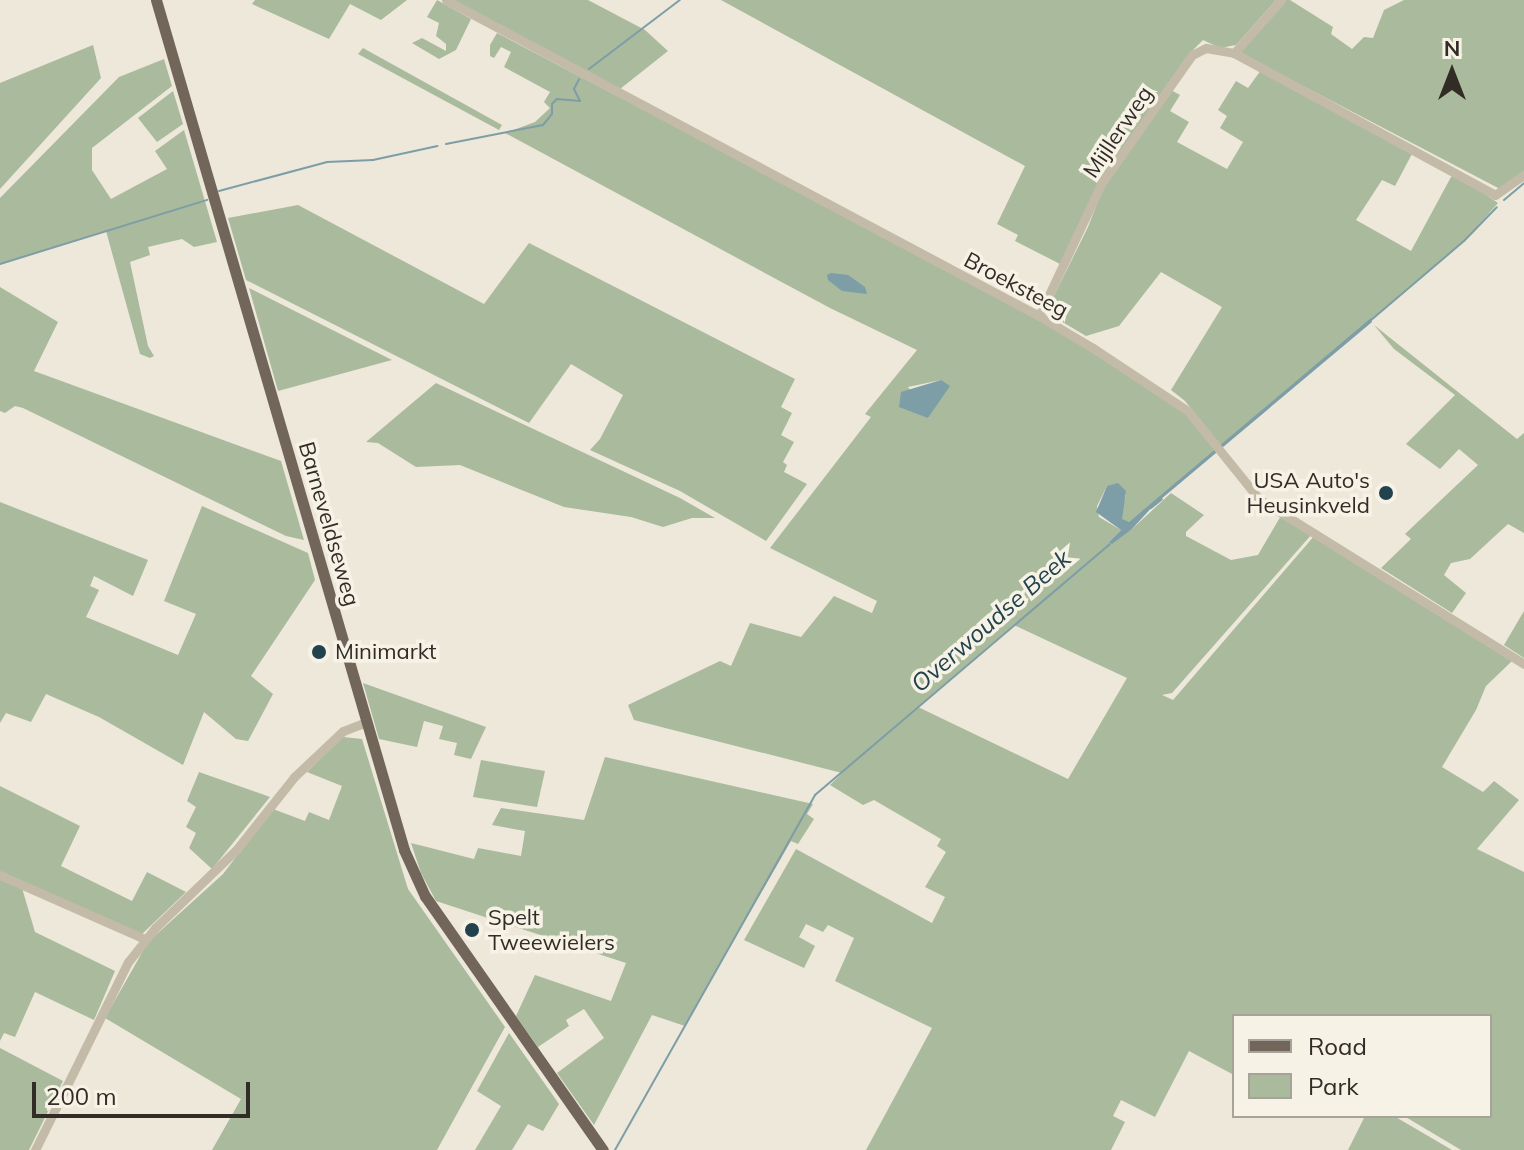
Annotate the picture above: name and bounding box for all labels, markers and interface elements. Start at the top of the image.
north arrow [1412,32,1492,112]
text: N [1444,34,1460,62]
street label: Mijllerweg [1078,81,1158,183]
street label: Broeksteeg [959,247,1073,323]
street label: Barneveldseweg [293,439,365,609]
place label: USA Auto's Heusinkveld [1247,467,1370,518]
marker: USA Auto's Heusinkveld [1377,484,1395,502]
water label: Overwoudse Beek [905,544,1077,698]
place label: Minimarkt [335,639,437,665]
marker: Minimarkt [310,643,328,661]
place label: Spelt Tweewielers [488,904,615,956]
marker: Spelt Tweewielers [463,921,481,939]
legend [1232,1014,1492,1118]
text: Road [1308,1031,1367,1061]
scale bar [36,1066,254,1116]
text: Park [1308,1071,1359,1101]
text: 200 m [46,1081,117,1111]

